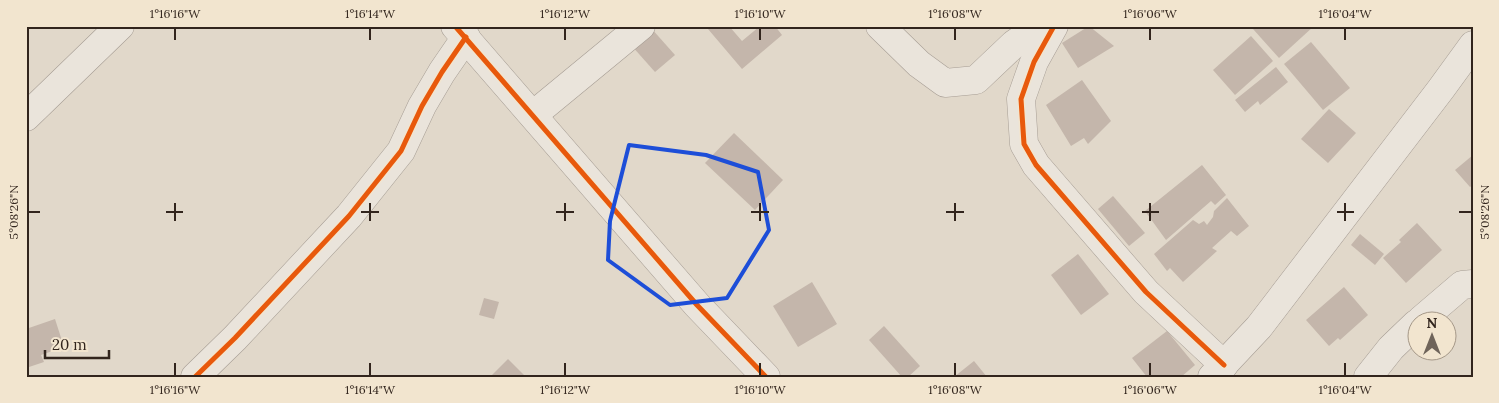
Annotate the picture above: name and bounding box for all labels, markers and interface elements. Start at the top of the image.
text: 1°16'16"W [150,6,201,21]
text: 1°16'14"W [345,6,396,21]
text: 1°16'12"W [540,6,591,21]
text: 1°16'10"W [735,6,787,21]
text: 1°16'08"W [928,6,983,21]
text: 1°16'06"W [1123,6,1178,21]
text: 1°16'04"W [1319,6,1373,21]
text: 5°08'26"N [6,185,21,239]
text: 5°08'26"N [1477,185,1492,239]
north arrow [1406,310,1456,360]
text: N [1427,314,1438,332]
scale bar [45,328,109,360]
text: 20 m [52,335,87,354]
text: 1°16'16"W [150,382,201,397]
text: 1°16'14"W [345,382,396,397]
text: 1°16'12"W [540,382,591,397]
text: 1°16'10"W [735,382,787,397]
text: 1°16'08"W [928,382,983,397]
text: 1°16'06"W [1123,382,1178,397]
text: 1°16'04"W [1319,382,1373,397]

